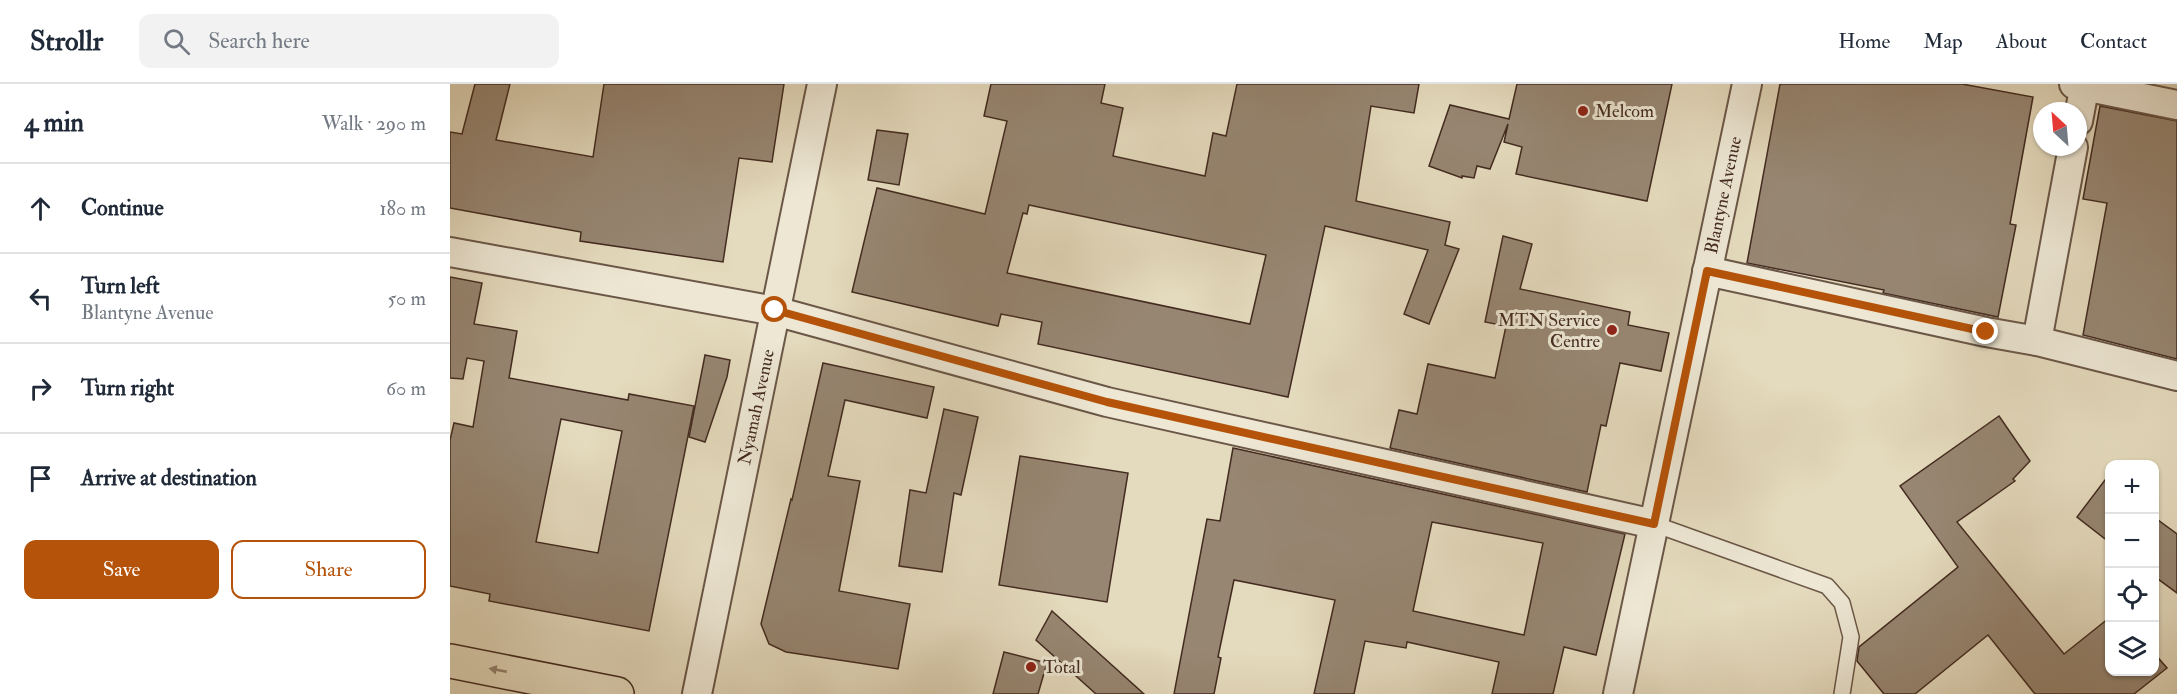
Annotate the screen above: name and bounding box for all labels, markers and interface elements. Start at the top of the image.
search box [139,14,559,68]
text: Strollr [30,24,103,59]
icon: search [160,25,193,58]
text: Search here [208,27,310,55]
text: Home [1838,28,1890,55]
text: Map [1923,28,1963,55]
text: About [1996,28,2047,55]
text: Contact [2080,28,2147,55]
place label: Melcom [1595,100,1654,123]
north arrow [2033,102,2087,156]
marker: Melcom [1576,104,1590,118]
text: 4 min [24,107,84,139]
text: Walk · 290 m [322,111,426,136]
street label: Blantyne Avenue [1700,134,1747,256]
icon: ahead [24,192,57,225]
text: Continue [81,194,164,222]
text: 180 m [379,196,426,221]
text: Turn left [81,272,160,300]
icon: left [24,282,57,315]
text: 50 m [387,286,426,311]
route start [761,296,787,322]
text: Blantyne Avenue [81,300,214,325]
place label: MTN Service Centre [1498,309,1600,353]
route end [1972,318,1998,344]
marker: MTN Service Centre [1605,323,1619,337]
street label: Nyamah Avenue [733,347,780,467]
icon: right [24,372,57,405]
text: Turn right [81,374,174,402]
text: 60 m [386,376,426,401]
map controls [2105,460,2159,676]
button: + [2105,460,2159,514]
icon: arrive [24,462,57,495]
text: Arrive at destination [81,464,257,492]
button: − [2105,514,2159,568]
button: Save [24,540,219,599]
button: Share [231,540,426,599]
button: locate [2105,568,2159,622]
button: layers [2105,622,2159,676]
place label: Total [1043,656,1081,679]
marker: Total [1024,660,1038,674]
one-way arrow [488,665,507,674]

